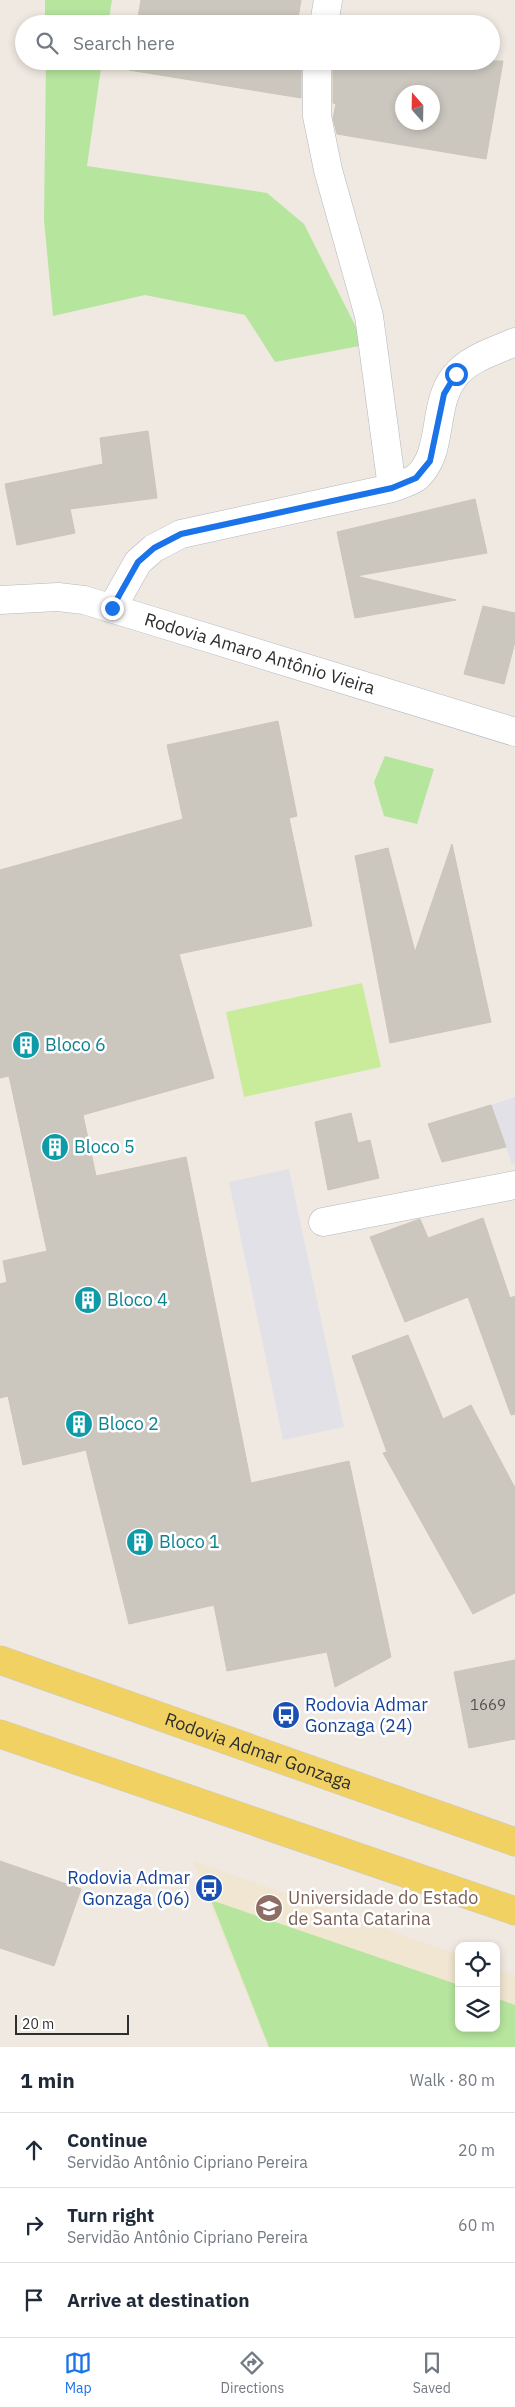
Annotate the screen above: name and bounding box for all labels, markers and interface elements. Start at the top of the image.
search box [15,15,500,70]
icon: search [33,29,61,57]
text: Search here [73,31,175,55]
north arrow [395,85,440,130]
route start [445,363,468,386]
route end [101,597,124,620]
street label: Rodovia Amaro Antônio Vieira [142,607,378,700]
building icon: Bloco 6 [11,1030,41,1060]
place label: Bloco 6 [45,1033,106,1056]
building icon: Bloco 5 [40,1132,70,1162]
place label: Bloco 5 [74,1135,135,1158]
building icon: Bloco 4 [73,1285,103,1315]
place label: Bloco 4 [107,1288,168,1311]
building icon: Bloco 2 [64,1409,94,1439]
place label: Bloco 2 [98,1412,159,1435]
building icon: Bloco 1 [125,1527,155,1557]
place label: Bloco 1 [159,1530,220,1553]
place label: Rodovia Admar Gonzaga (24) [305,1693,428,1737]
house number: 1669 [470,1695,506,1714]
bus stop icon: Rodovia Admar Gonzaga (24) [271,1700,301,1730]
street label: Rodovia Admar Gonzaga [162,1707,356,1795]
place label: Rodovia Admar Gonzaga (06) [67,1866,190,1910]
bus stop icon: Rodovia Admar Gonzaga (06) [194,1873,224,1903]
place label: Universidade do Estado de Santa Catarina [288,1886,478,1930]
school or university icon: Universidade do Estado de Santa Catarina [254,1893,284,1923]
map controls [455,1942,500,2032]
button: locate [455,1942,500,1987]
button: layers [455,1987,500,2032]
scale bar [15,2012,129,2035]
text: 20 m [22,2015,54,2033]
text: 1 min [20,2066,75,2094]
text: Walk · 80 m [410,2070,495,2090]
text: Continue [67,2128,147,2152]
icon: ahead [20,2136,48,2164]
text: 20 m [458,2140,495,2160]
text: Servidão Antônio Cipriano Pereira [67,2152,308,2172]
text: Turn right [67,2203,154,2227]
icon: right [20,2211,48,2239]
text: 60 m [458,2215,495,2235]
text: Servidão Antônio Cipriano Pereira [67,2227,308,2247]
icon: arrive [20,2286,48,2314]
text: Arrive at destination [67,2288,250,2312]
tab: Map [64,2349,92,2397]
tab: Directions [221,2349,284,2397]
tab: Saved [413,2349,451,2397]

